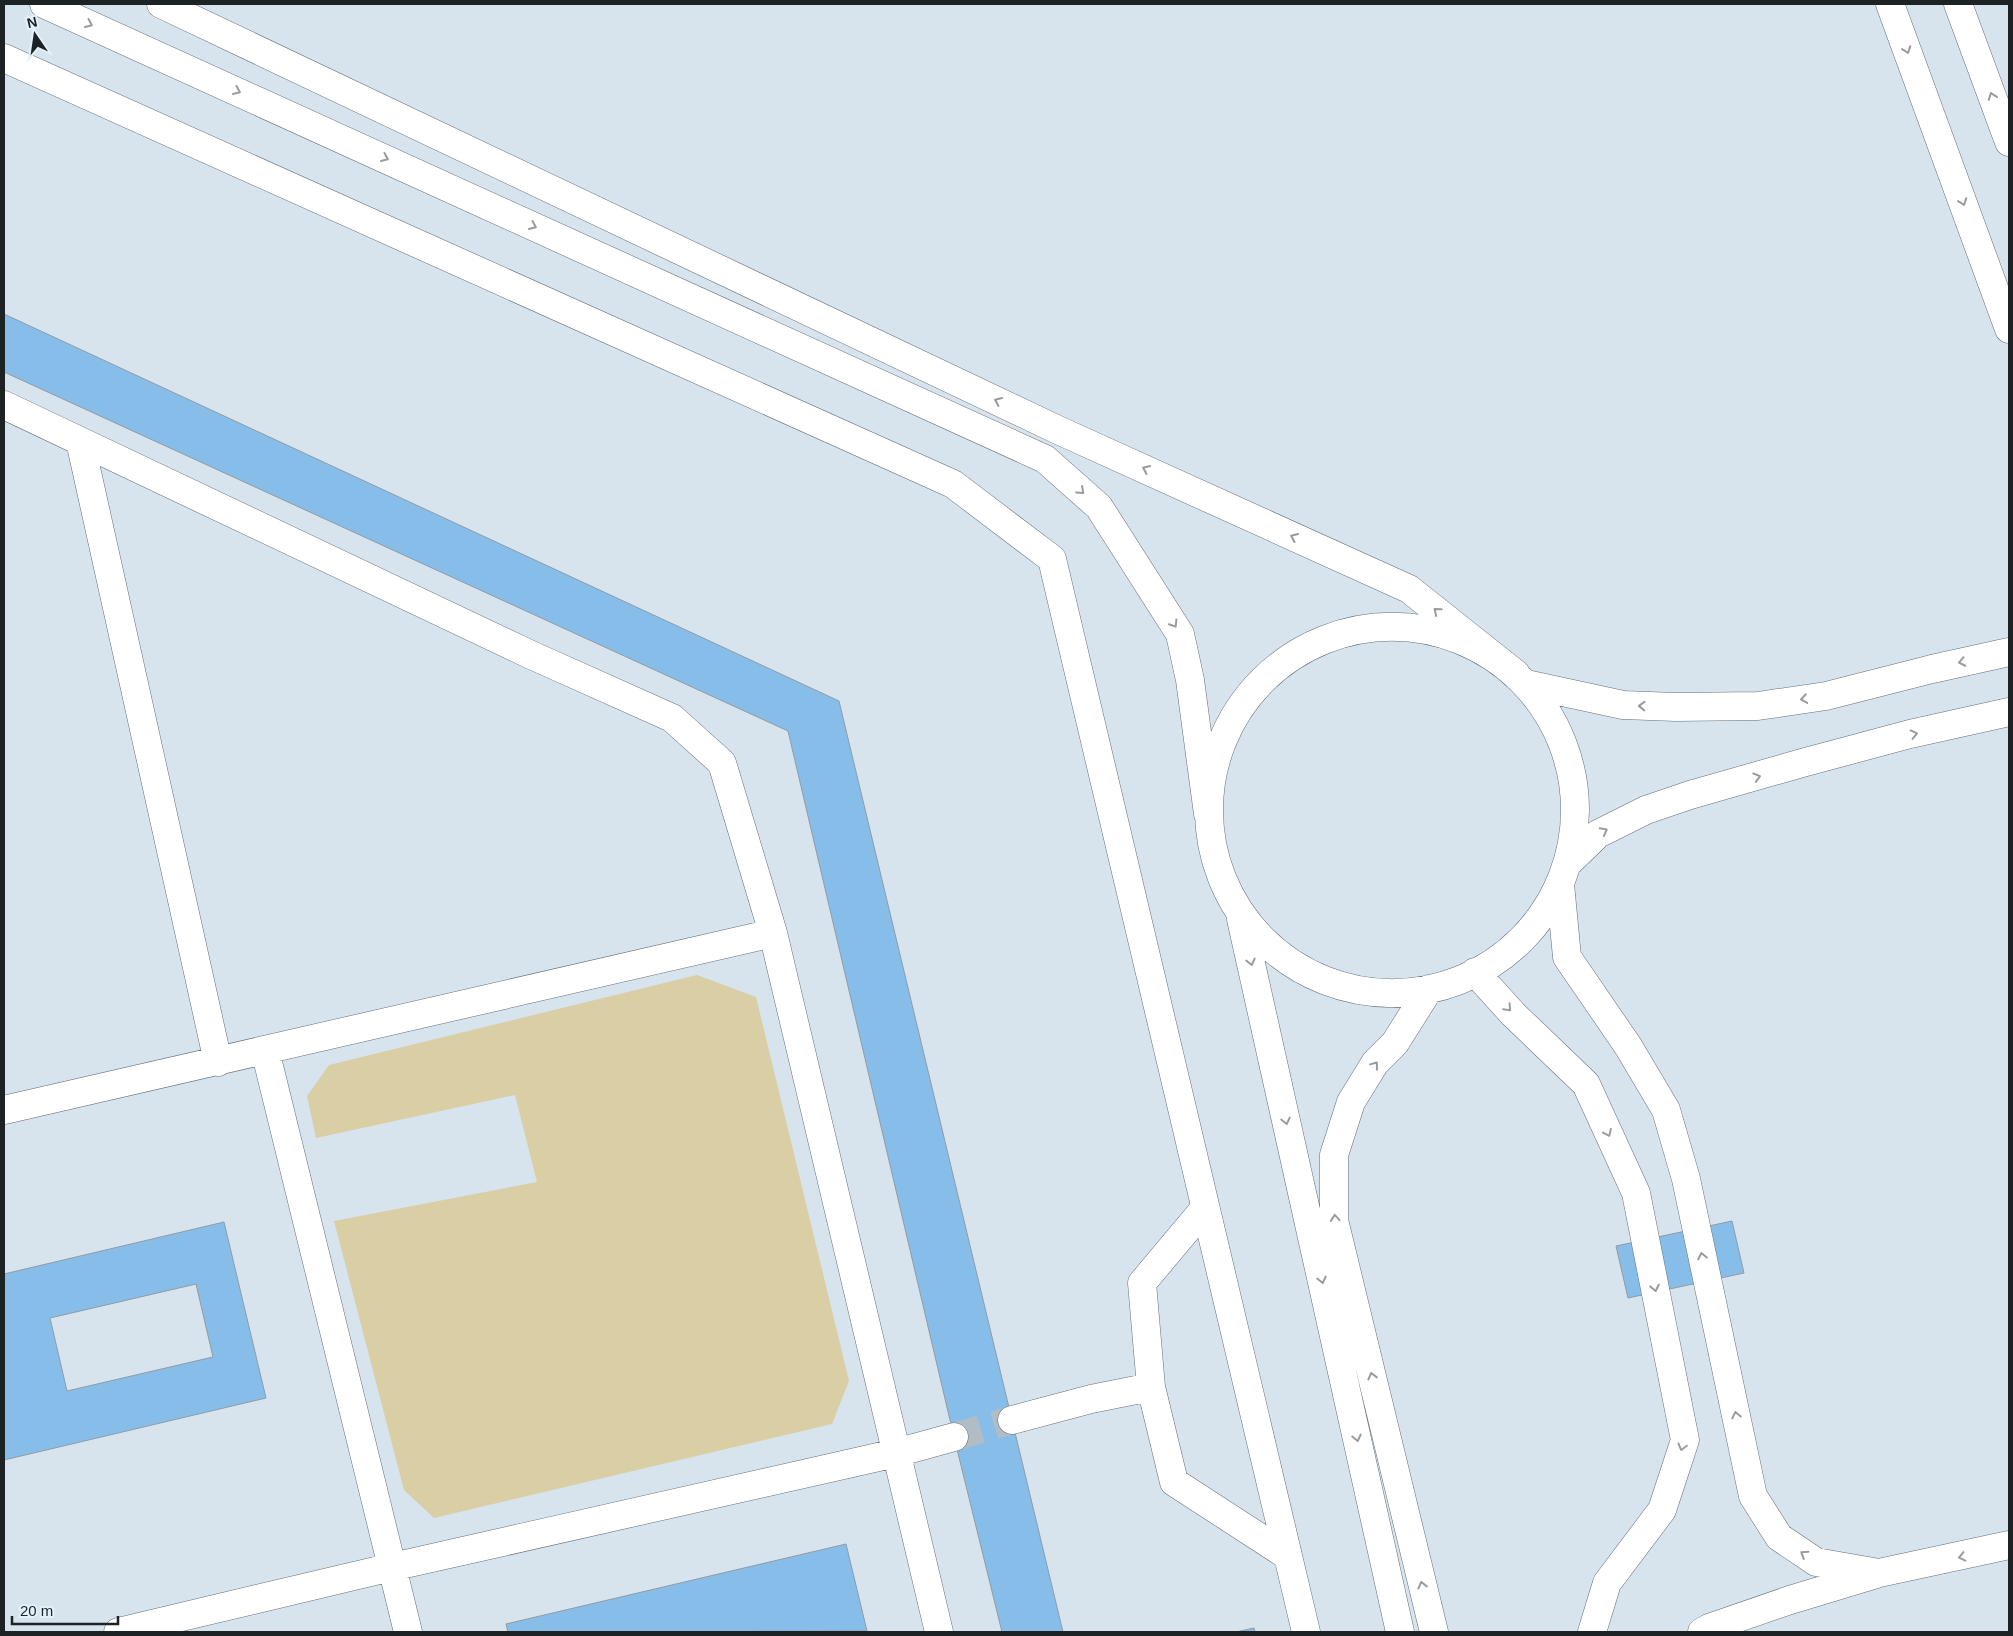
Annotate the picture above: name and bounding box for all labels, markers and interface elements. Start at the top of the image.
north arrow [10,10,60,60]
text: N [25,13,39,31]
one-way arrow [84,18,93,28]
one-way arrow [1901,45,1911,53]
one-way arrow [232,85,241,96]
one-way arrow [1988,92,1998,101]
one-way arrow [380,152,389,163]
one-way arrow [1957,197,1967,206]
one-way arrow [528,219,537,230]
one-way arrow [994,397,1003,407]
one-way arrow [1142,465,1151,476]
one-way arrow [1076,485,1085,494]
one-way arrow [1290,532,1299,543]
one-way arrow [1434,609,1443,617]
one-way arrow [1167,619,1177,628]
one-way arrow [1957,656,1966,667]
one-way arrow [1799,694,1808,704]
one-way arrow [1637,701,1645,711]
one-way arrow [1909,729,1918,740]
one-way arrow [1752,772,1761,782]
one-way arrow [1599,827,1608,837]
one-way arrow [1245,958,1256,967]
one-way arrow [1502,1003,1511,1012]
one-way arrow [1369,1061,1378,1071]
one-way arrow [1280,1117,1291,1125]
one-way arrow [1602,1128,1613,1137]
one-way arrow [1330,1213,1341,1221]
one-way arrow [1697,1251,1708,1260]
one-way arrow [1316,1275,1326,1284]
one-way arrow [1649,1283,1659,1292]
one-way arrow [1367,1371,1378,1380]
one-way arrow [1731,1410,1741,1419]
one-way arrow [1351,1434,1362,1443]
one-way arrow [1677,1443,1688,1451]
one-way arrow [1801,1551,1810,1560]
one-way arrow [1957,1551,1966,1562]
one-way arrow [1418,1581,1428,1589]
scale bar [12,1594,119,1626]
text: 20 m [20,1602,53,1619]

